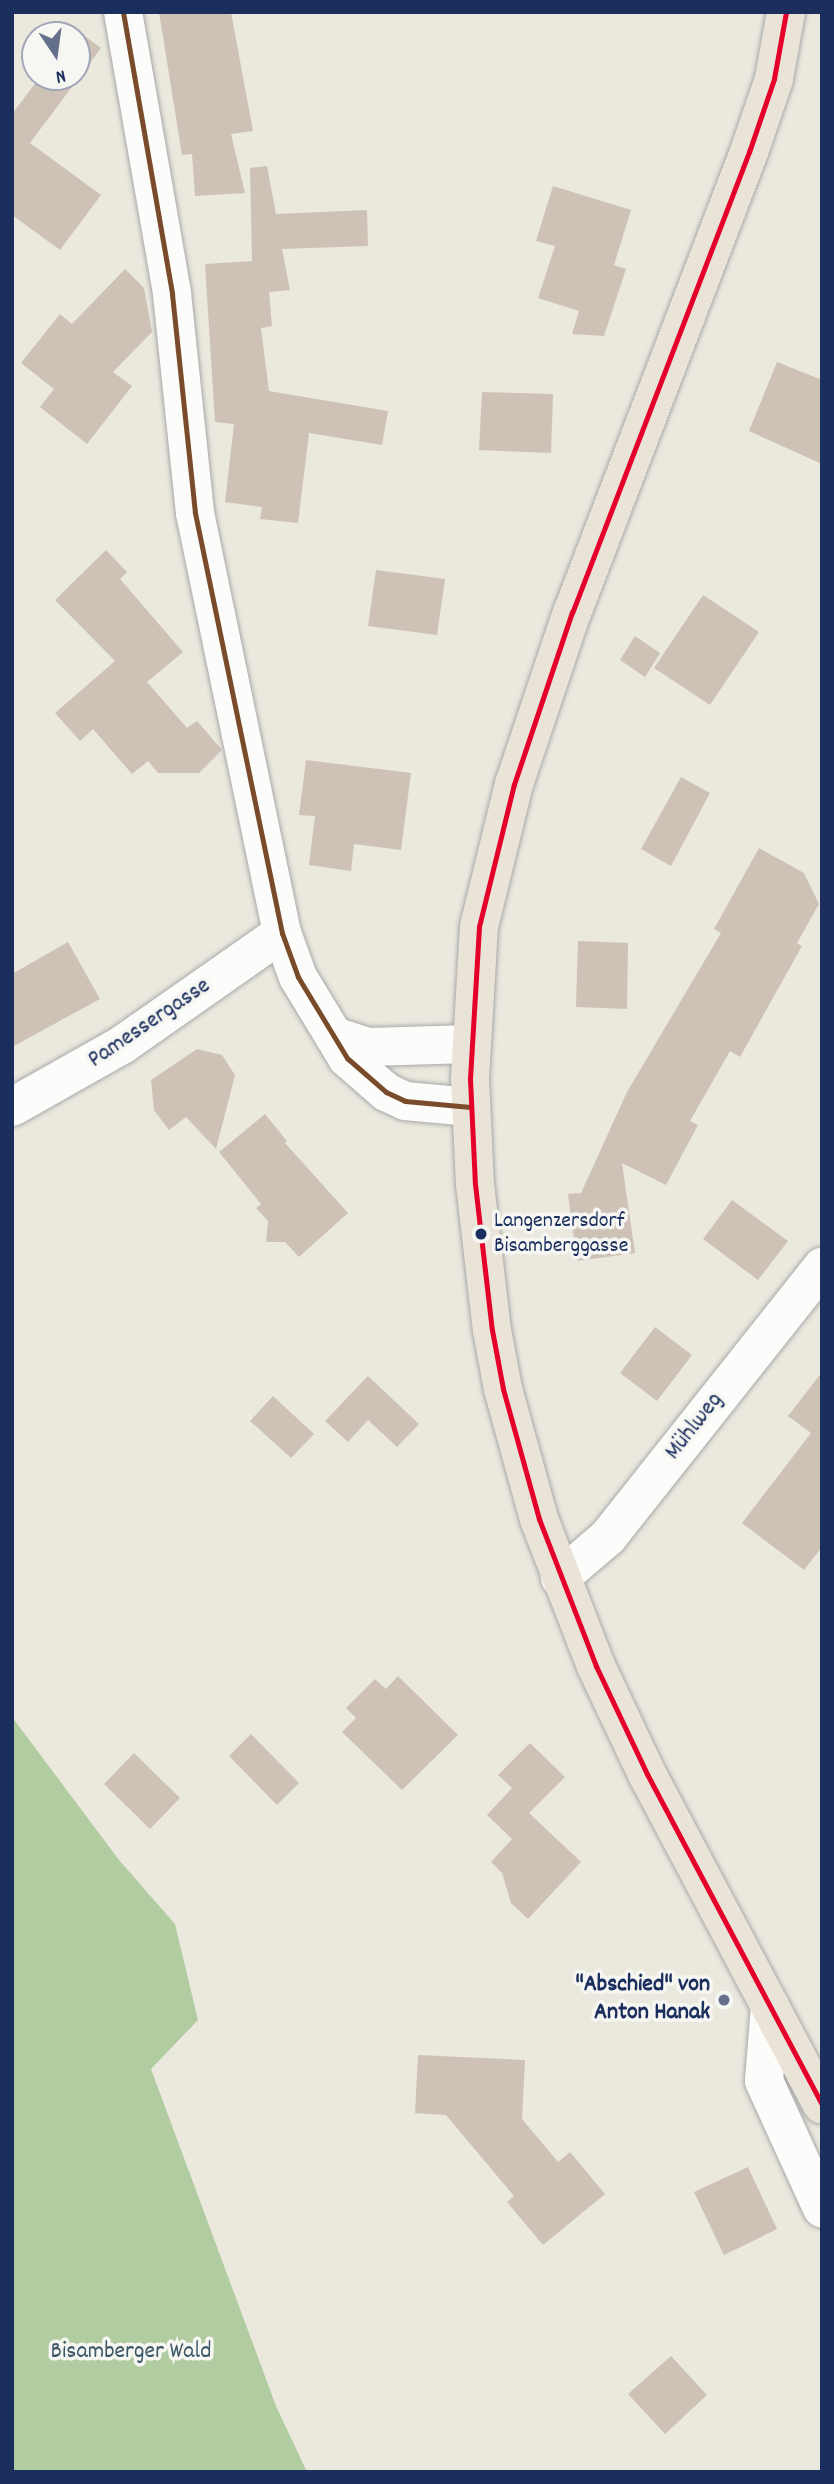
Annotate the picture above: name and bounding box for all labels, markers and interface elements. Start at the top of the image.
north arrow [21,21,91,91]
text: N [53,61,68,89]
street label: Pamessergasse [83,973,217,1075]
place label: Langenzersdorf Bisamberggasse [494,1208,628,1260]
marker: Langenzersdorf Bisamberggasse [474,1227,488,1241]
street label: Mühlweg [660,1388,730,1466]
place label: "Abschied" von Anton Hanak [575,1972,710,2028]
marker: "Abschied" von Anton Hanak [716,1992,732,2008]
park label: Bisamberger Wald [51,2339,211,2367]

